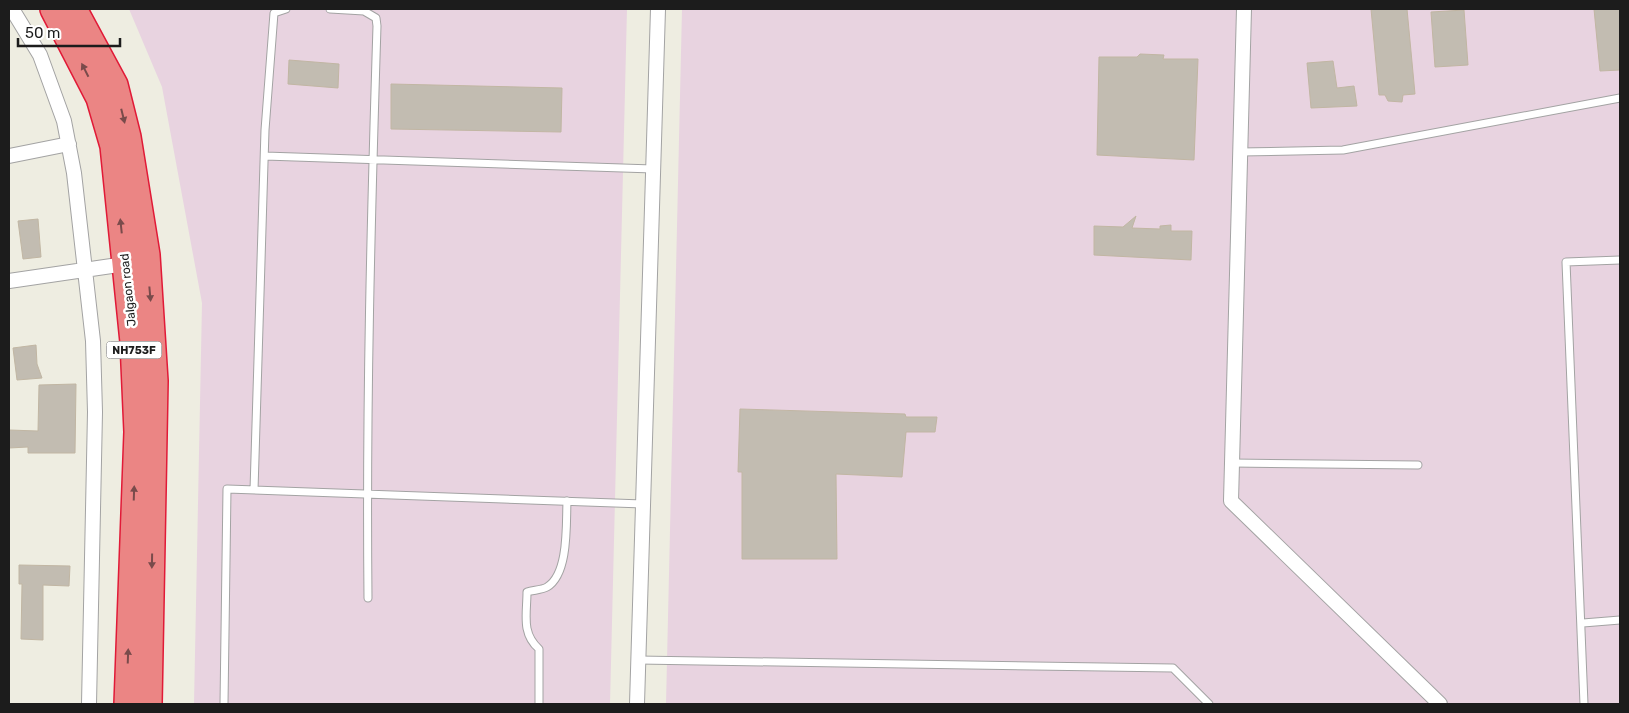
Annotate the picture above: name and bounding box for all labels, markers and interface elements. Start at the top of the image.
scale bar [18,15,120,47]
text: 50 m [25,24,60,42]
one-way arrow [81,62,89,77]
one-way arrow [119,109,127,124]
one-way arrow [117,218,125,234]
street label: Jalgaon road [117,253,139,327]
one-way arrow [146,286,154,302]
road number: NH753F [106,342,162,358]
one-way arrow [131,485,139,501]
one-way arrow [147,554,155,570]
one-way arrow [124,647,132,663]

